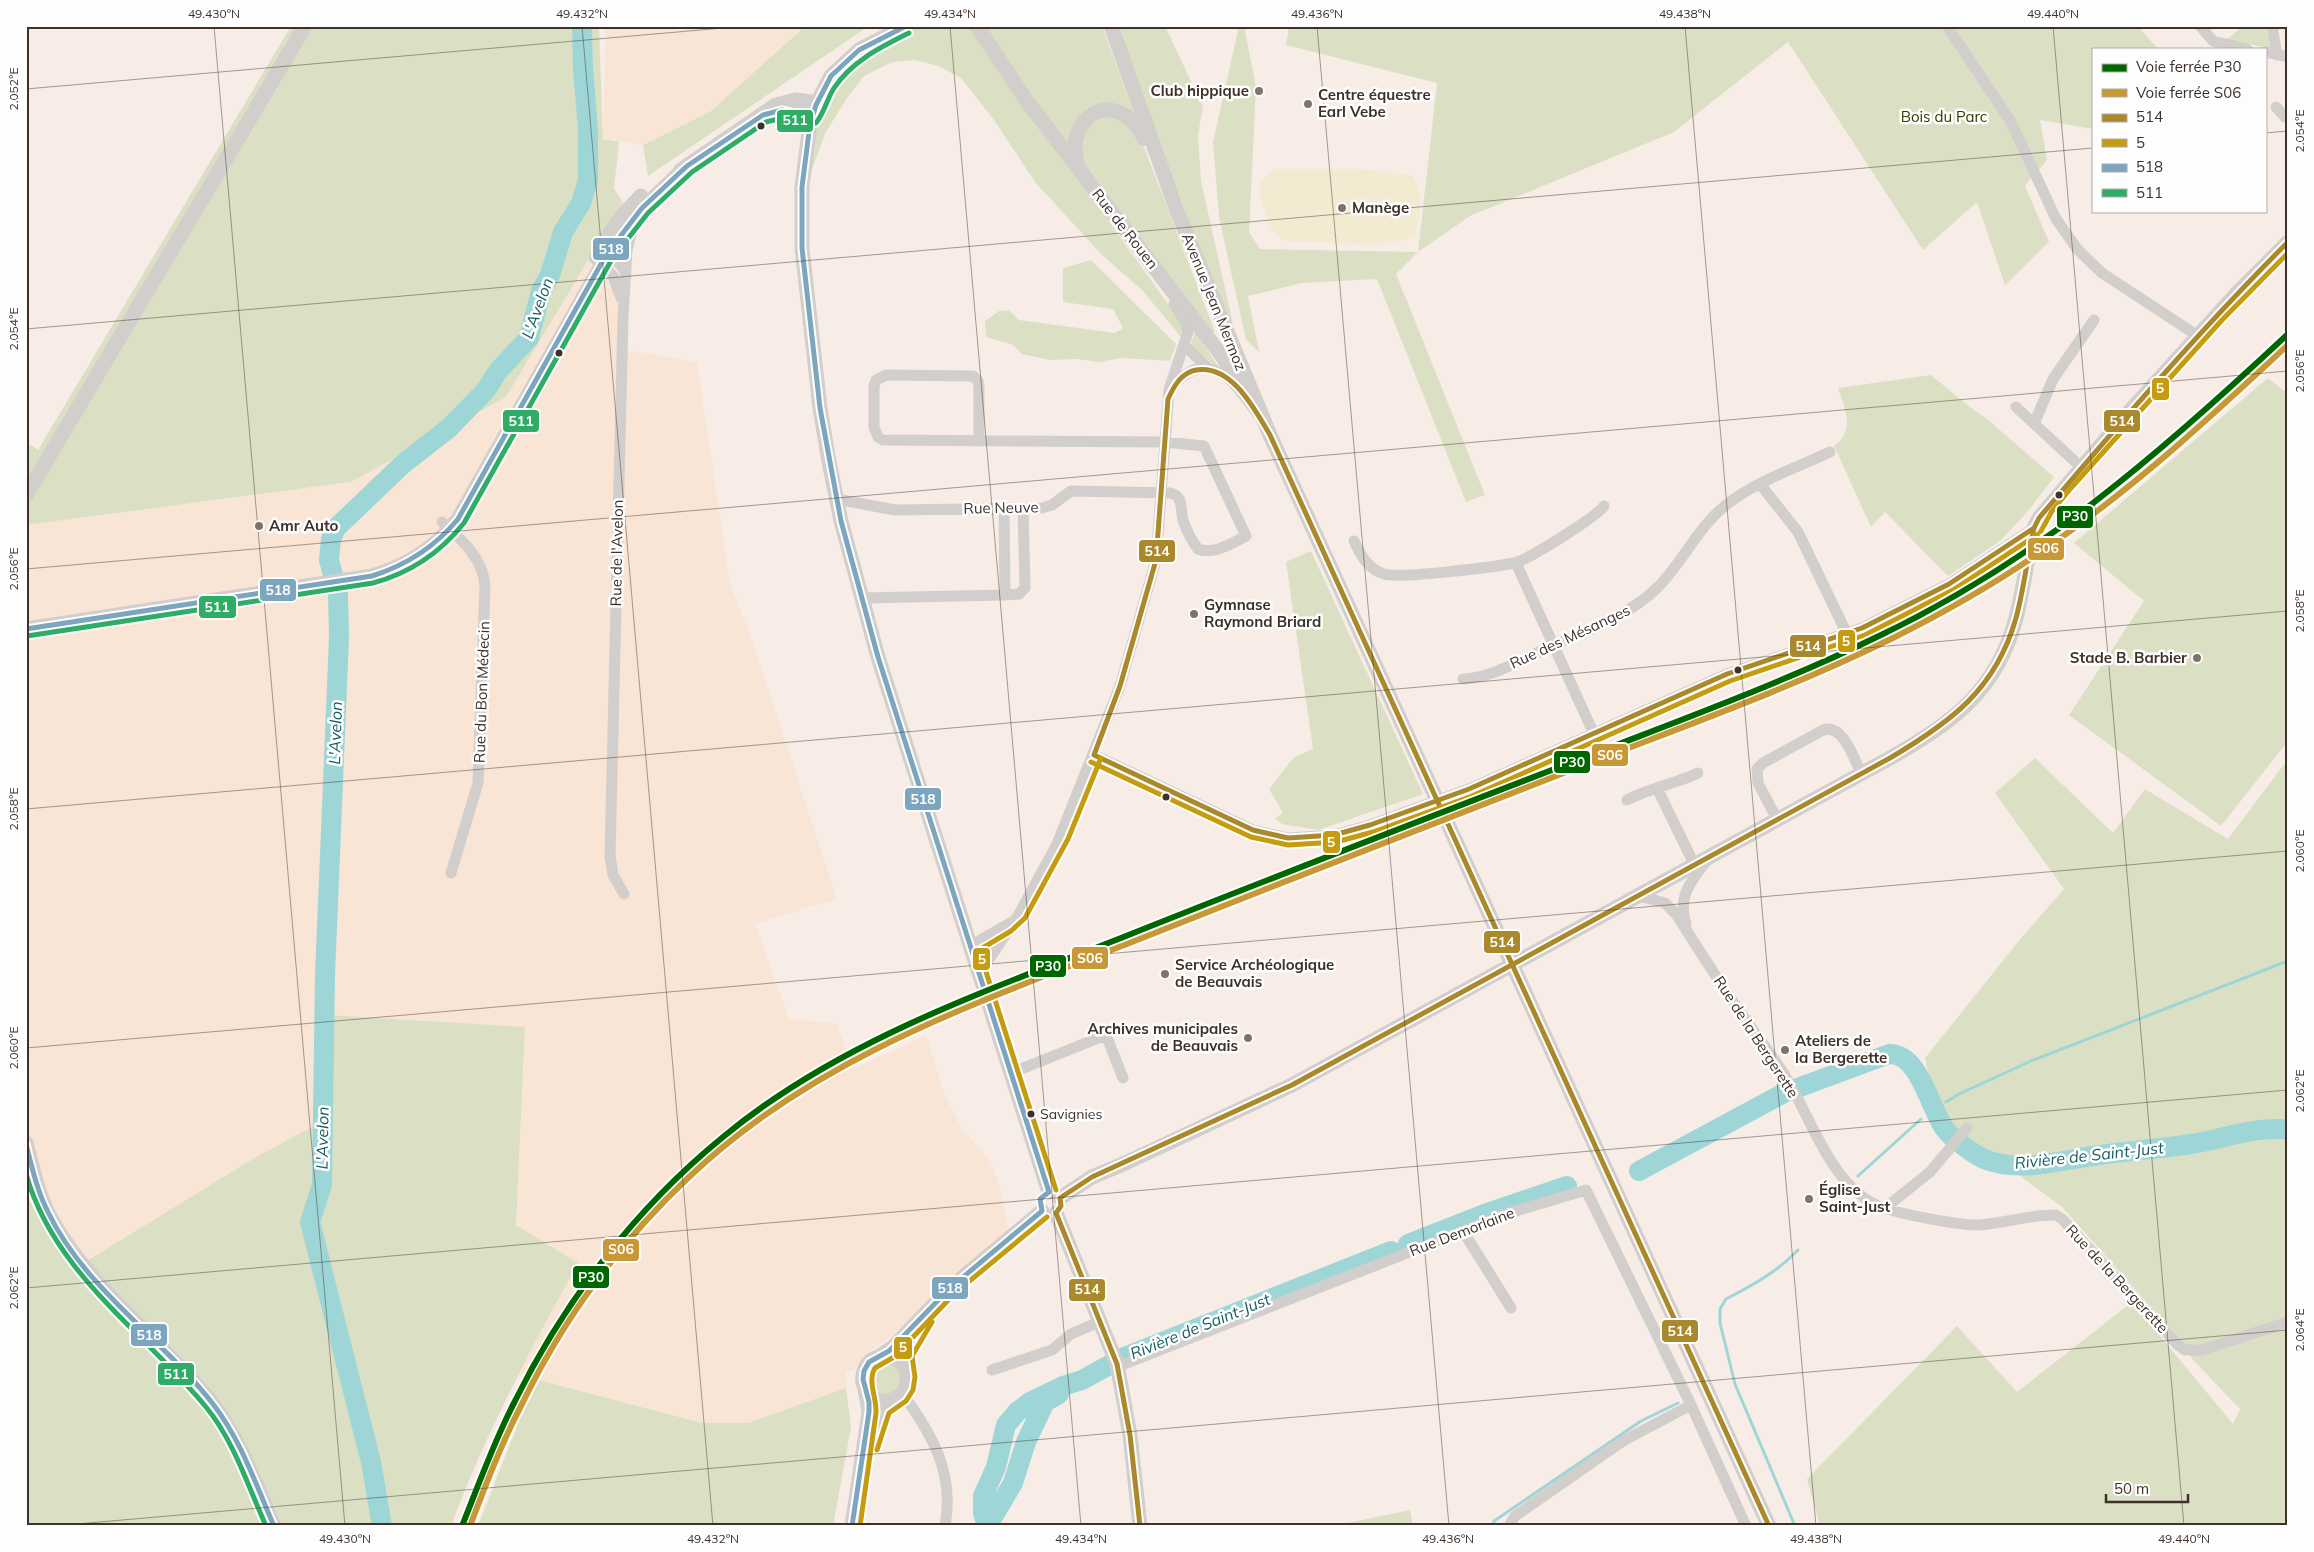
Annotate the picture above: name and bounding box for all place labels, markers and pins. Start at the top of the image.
place label: Club hippique [1151,81,1249,100]
marker: Club hippique [1253,85,1265,97]
place label: Centre équestre Earl Vebe [1318,85,1431,121]
marker: Centre équestre Earl Vebe [1302,98,1314,110]
unlabelled marker [756,121,766,131]
place label: Manège [1352,198,1409,217]
marker: Manège [1336,202,1348,214]
unlabelled marker [554,348,564,358]
unlabelled marker [2054,490,2064,500]
place label: Amr Auto [269,516,339,535]
marker: Amr Auto [253,520,265,532]
place label: Gymnase Raymond Briard [1204,595,1321,631]
marker: Gymnase Raymond Briard [1188,608,1200,620]
place label: Stade B. Barbier [2070,648,2187,667]
marker: Stade B. Barbier [2191,652,2203,664]
unlabelled marker [1733,665,1743,675]
unlabelled marker [1161,792,1171,802]
place label: Service Archéologique de Beauvais [1175,955,1334,991]
marker: Service Archéologique de Beauvais [1159,968,1171,980]
place label: Archives municipales de Beauvais [1087,1019,1238,1055]
place label: Ateliers de la Bergerette [1795,1031,1887,1067]
marker: Archives municipales de Beauvais [1242,1032,1254,1044]
marker: Ateliers de la Bergerette [1779,1044,1791,1056]
place label: Savignies [1040,1105,1102,1123]
marker: Savignies [1026,1109,1036,1119]
place label: Église Saint-Just [1819,1180,1891,1216]
marker: Église Saint-Just [1803,1193,1815,1205]

